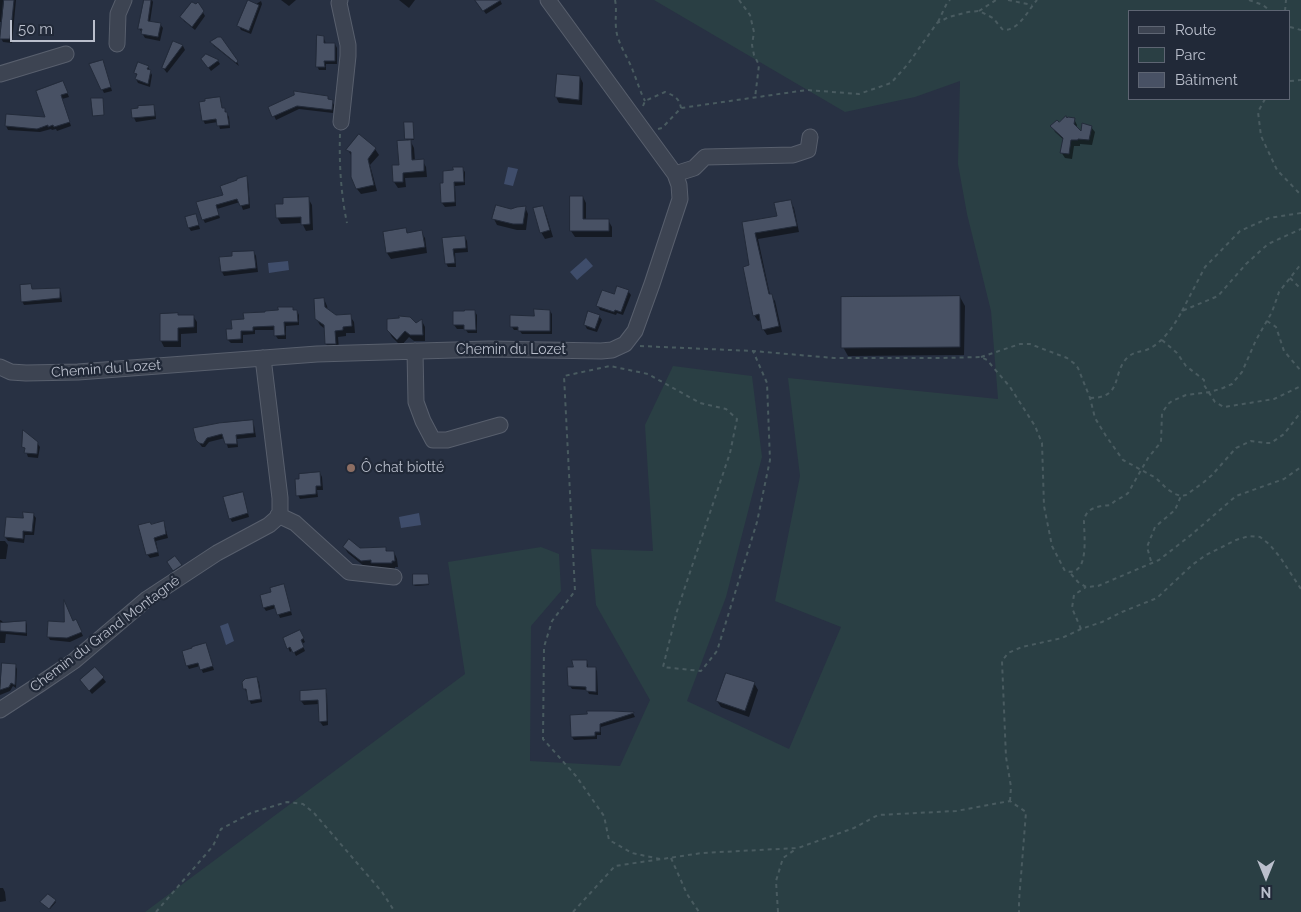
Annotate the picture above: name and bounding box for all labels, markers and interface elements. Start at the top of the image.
scale bar [12,10,98,42]
legend [1128,10,1291,100]
text: 50 m [18,20,53,38]
text: Route [1175,21,1216,39]
text: Parc [1175,46,1206,64]
text: Bâtiment [1175,71,1238,89]
street label: Chemin du Lozet [456,342,566,358]
street label: Chemin du Lozet [51,357,161,381]
place label: Ô chat biotté [361,460,444,476]
marker: Ô chat biotté [345,462,357,474]
street label: Chemin du Grand Montagné [27,572,183,696]
north arrow [1241,852,1291,902]
text: N [1261,884,1271,900]

